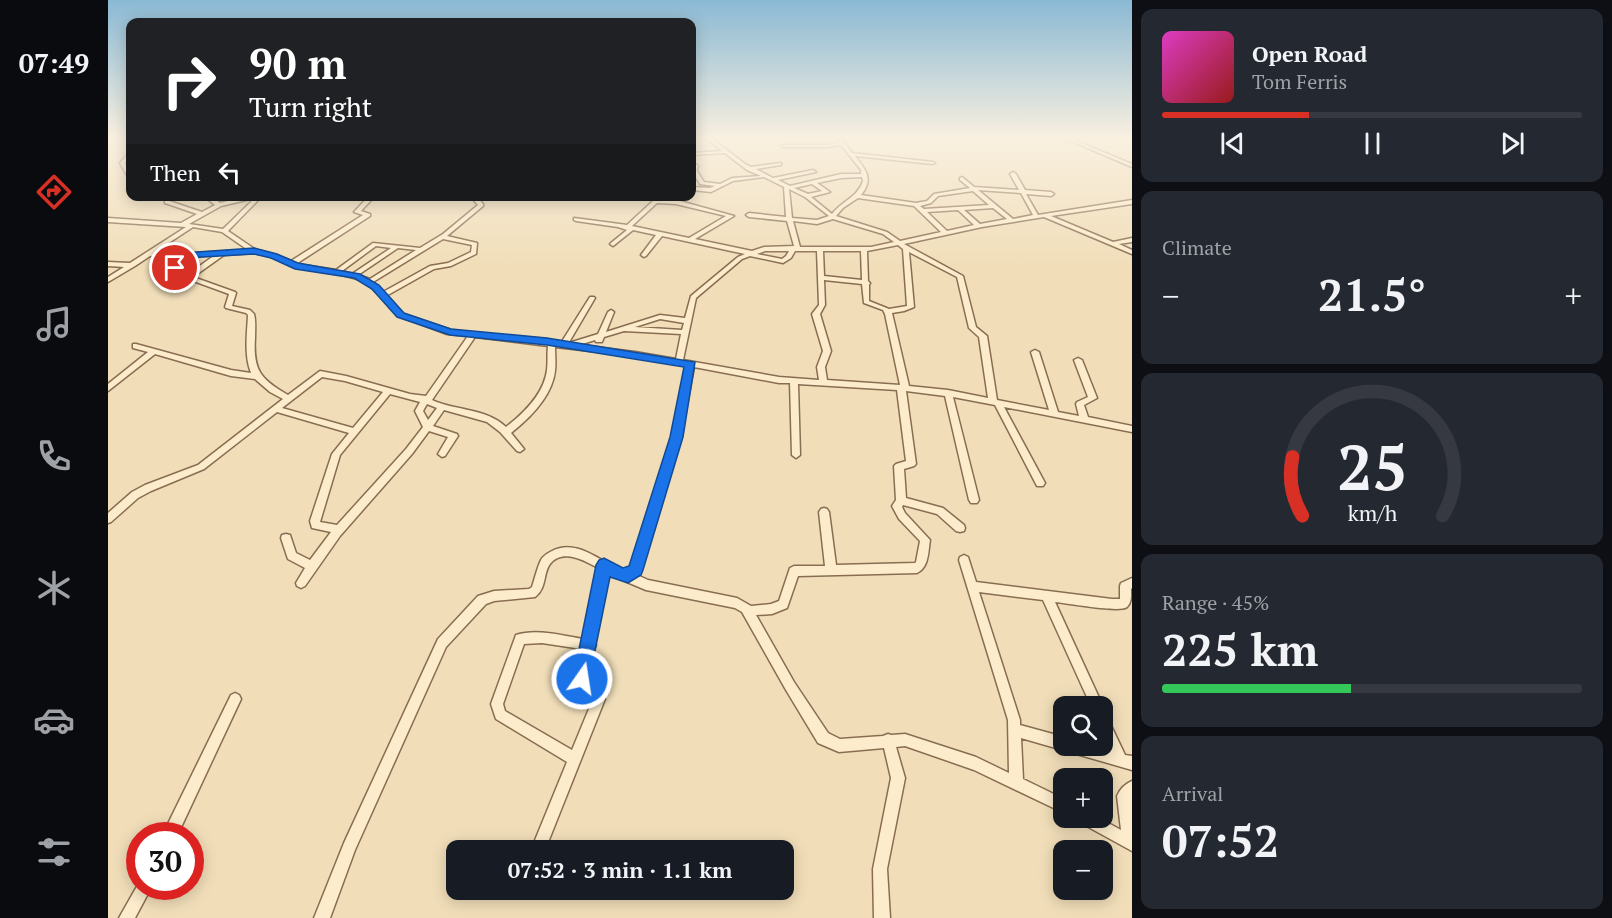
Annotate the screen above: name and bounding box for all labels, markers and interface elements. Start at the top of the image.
text: 90 m [249,35,347,91]
text: Open Road [1252,39,1367,68]
icon: right [150,42,228,120]
text: 07:49 [19,45,89,81]
text: Tom Ferris [1252,68,1347,95]
text: Turn right [249,89,372,125]
icon: previous [1216,127,1249,160]
icon: pause [1356,127,1389,160]
icon: next [1496,127,1529,160]
icon: left [213,156,246,189]
text: Then [150,158,201,187]
icon: directions [33,171,75,213]
text: Climate [1162,234,1232,261]
pin [149,242,200,293]
icon: arrive [158,251,191,284]
text: 21.5° [1318,264,1426,324]
text: − [1162,274,1180,317]
text: + [1564,274,1582,317]
icon: music [33,303,75,345]
text: 25 [1337,425,1407,508]
icon: phone [33,435,75,477]
text: km/h [1347,499,1397,527]
icon: climate [33,567,75,609]
text: Range · 45% [1162,589,1269,616]
text: 225 km [1162,619,1318,679]
position arrow [550,647,614,711]
map controls [1053,696,1113,900]
button: search [1053,696,1113,756]
icon: car [33,699,75,741]
button: + [1053,768,1113,828]
text: Arrival [1162,780,1223,807]
text: 07:52 [1162,810,1279,870]
speed limit sign: 30 [126,822,204,900]
icon: filters [33,831,75,873]
button: − [1053,840,1113,900]
text: 07:52 · 3 min · 1.1 km [508,855,732,884]

